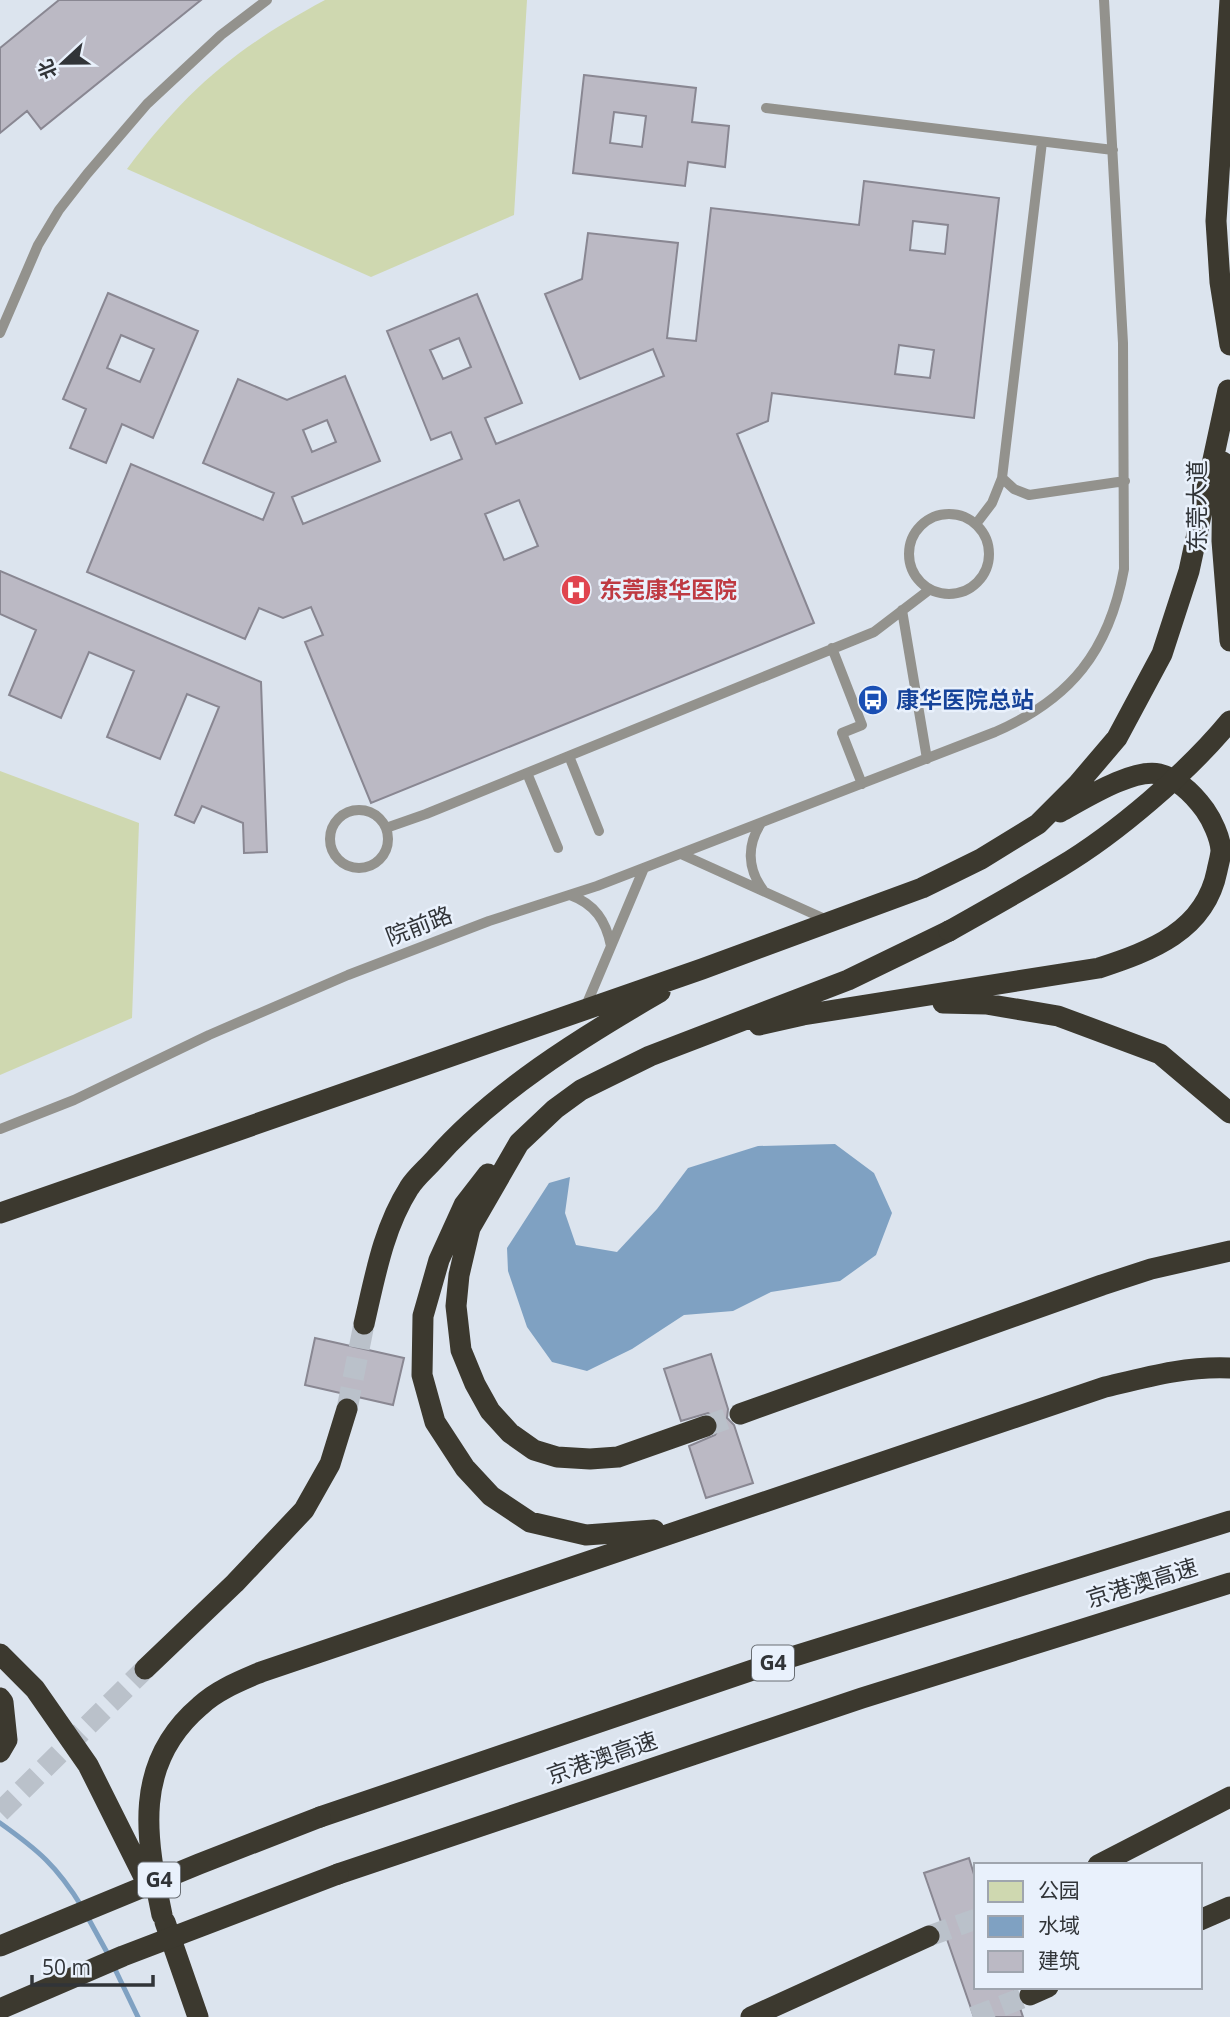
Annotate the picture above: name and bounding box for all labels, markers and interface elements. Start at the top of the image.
north arrow [28,28,98,98]
text: 北 [32,56,63,83]
street label: 东莞大道 [1180,460,1212,552]
hospital icon: 东莞康华医院 [559,573,593,607]
place label: 东莞康华医院 [599,573,737,605]
bus stop icon: 康华医院总站 [856,683,890,717]
place label: 康华医院总站 [896,683,1034,715]
street label: 院前路 [381,898,457,952]
street label: 京港澳高速 [1082,1550,1201,1614]
road number: G4 [752,1646,794,1680]
street label: 京港澳高速 [542,1723,661,1791]
road number: G4 [138,1862,180,1898]
legend [974,1863,1202,1989]
text: 公园 [1038,1876,1080,1904]
text: 水域 [1038,1911,1080,1939]
scale bar [32,1944,152,1988]
text: 建筑 [1038,1946,1080,1974]
text: 50 m [42,1953,91,1981]

